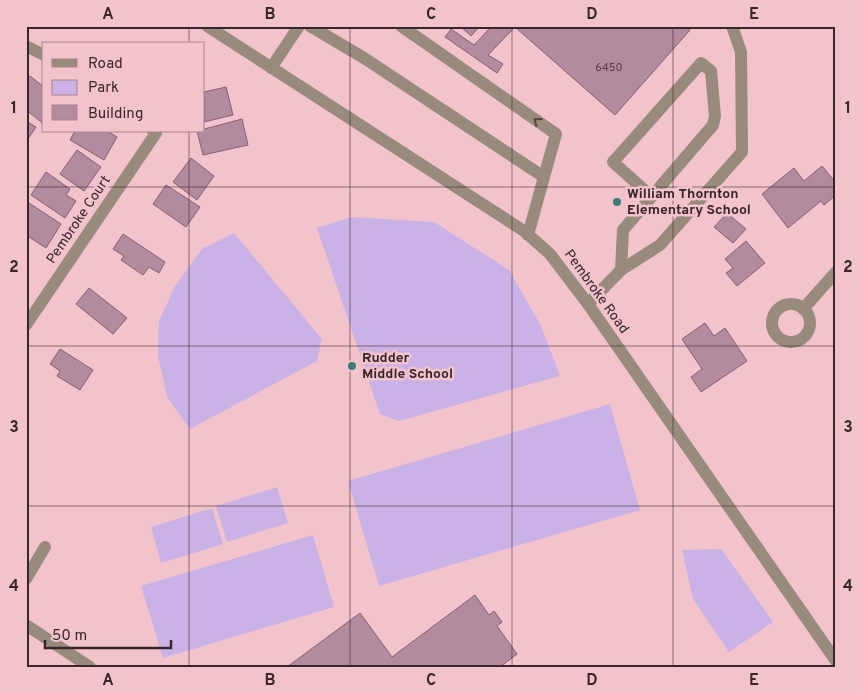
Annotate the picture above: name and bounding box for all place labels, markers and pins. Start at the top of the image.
place label: William Thornton Elementary School [627,186,751,219]
marker: William Thornton Elementary School [611,196,623,208]
place label: Rudder Middle School [362,350,453,383]
marker: Rudder Middle School [346,360,358,372]

